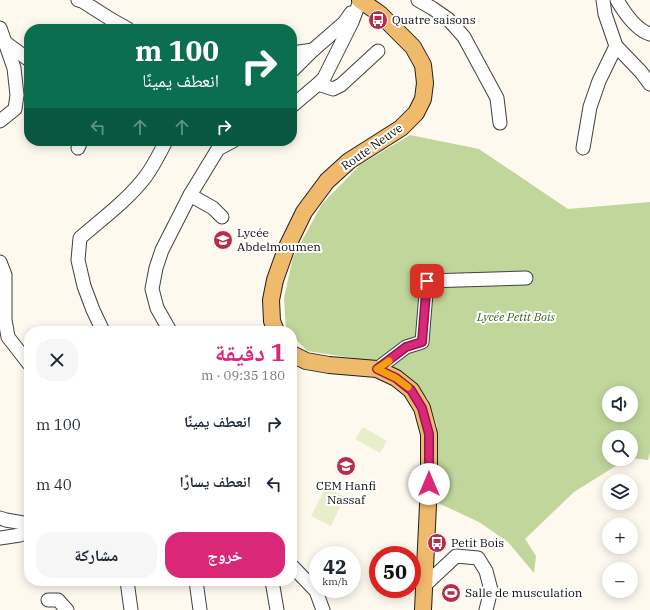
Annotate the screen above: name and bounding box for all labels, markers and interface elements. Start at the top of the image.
bus stop icon: Quatre saisons [367,9,389,31]
place label: Quatre saisons [392,12,476,27]
text: 100 m [135,32,219,69]
icon: right [233,40,285,92]
text: انعطف يمينًا [142,69,219,92]
icon: left [87,116,109,138]
icon: ahead [129,116,151,138]
icon: ahead [171,116,193,138]
icon: right [213,116,235,138]
street label: Route Neuve [338,120,405,173]
place label: Lycée Abdelmoumen [237,225,321,254]
school or university icon: Lycée Abdelmoumen [212,229,234,251]
pin [410,264,444,298]
icon: arrive [416,270,438,292]
park label: Lycée Petit Bois [476,309,556,324]
text: 1 دقيقة [215,336,285,368]
button: close [36,339,78,381]
text: 180 m · 09:35 [201,367,285,384]
map controls [602,386,638,598]
button: sound [602,386,638,422]
text: انعطف يمينًا [184,412,251,431]
icon: right [263,413,285,435]
text: 100 m [36,415,81,434]
button: search [602,430,638,466]
school or university icon: CEM Hanfi Nassaf [335,455,357,477]
position arrow [408,463,450,505]
text: انعطف يسارًا [180,472,251,491]
icon: left [263,473,285,495]
button: layers [602,474,638,510]
text: 40 m [36,475,72,494]
place label: CEM Hanfi Nassaf [316,478,376,507]
button: + [602,518,638,554]
button: مشاركة [36,532,157,578]
button: خروج [165,532,285,578]
bus stop icon: Petit Bois [426,532,448,554]
place label: Petit Bois [451,535,504,550]
speed limit sign: 50 [369,546,421,598]
text: 42 [323,553,347,580]
button: − [602,562,638,598]
text: km/h [322,575,348,588]
sports icon: Salle de musculation [440,582,462,604]
place label: Salle de musculation [465,585,583,600]

